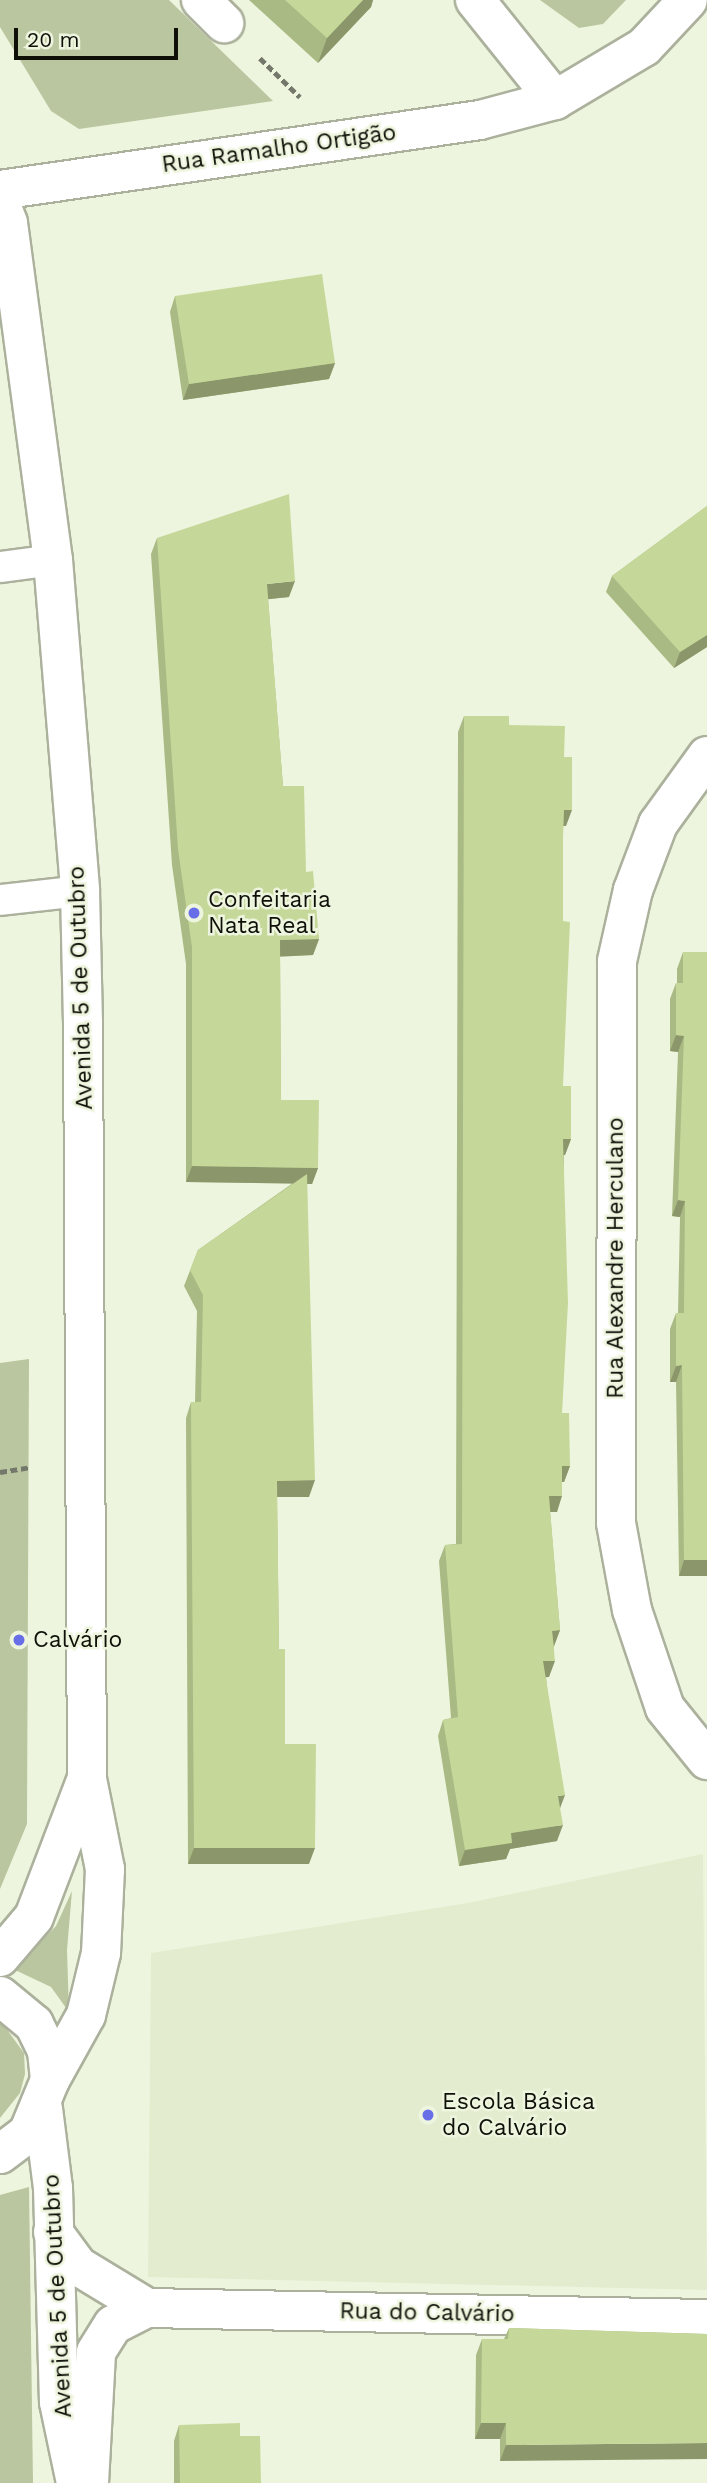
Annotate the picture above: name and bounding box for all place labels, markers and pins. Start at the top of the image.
place label: Confeitaria Nata Real [208,886,331,940]
marker: Confeitaria Nata Real [186,905,202,921]
place label: Calvário [33,1626,122,1654]
marker: Calvário [11,1632,27,1648]
place label: Escola Básica do Calvário [442,2088,596,2142]
marker: Escola Básica do Calvário [420,2107,436,2123]

